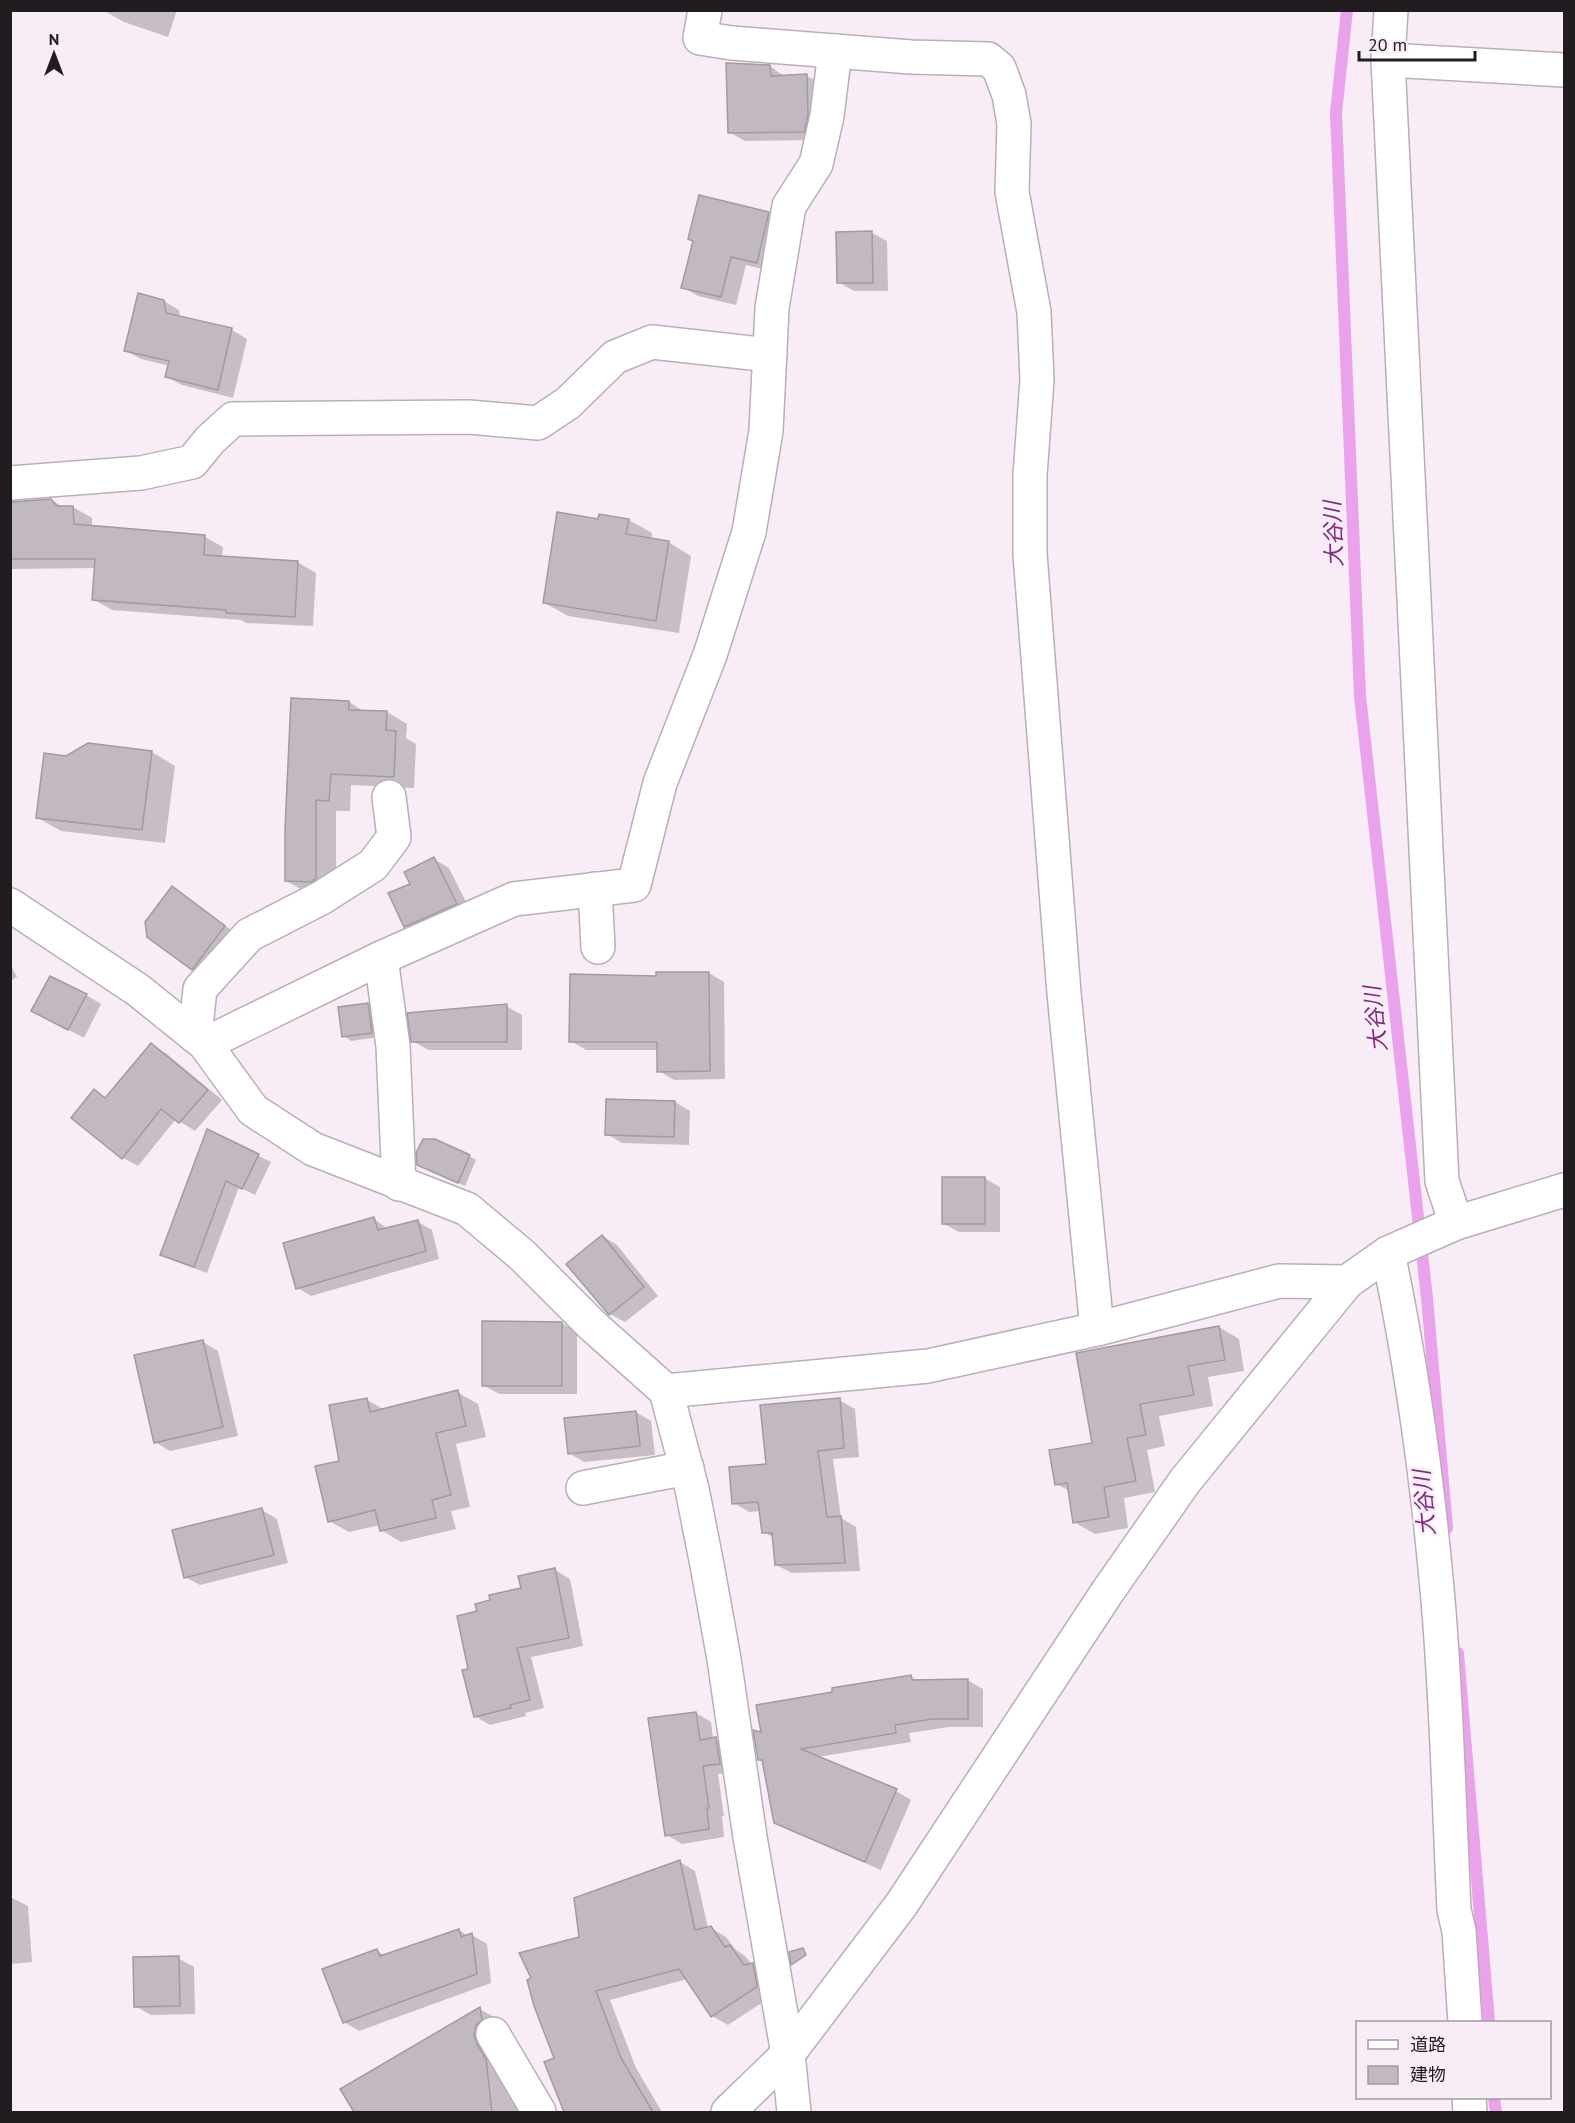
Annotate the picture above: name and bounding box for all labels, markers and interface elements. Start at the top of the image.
north arrow [24,24,84,84]
scale bar [1359,24,1474,62]
text: N [49,29,59,49]
text: 20 m [1368,33,1407,56]
water label: 大谷川 [1318,499,1348,567]
water label: 大谷川 [1357,983,1392,1053]
water label: 大谷川 [1407,1467,1441,1537]
legend [1356,2021,1551,2099]
text: 道路 [1410,2033,1446,2056]
text: 建物 [1410,2063,1446,2086]

